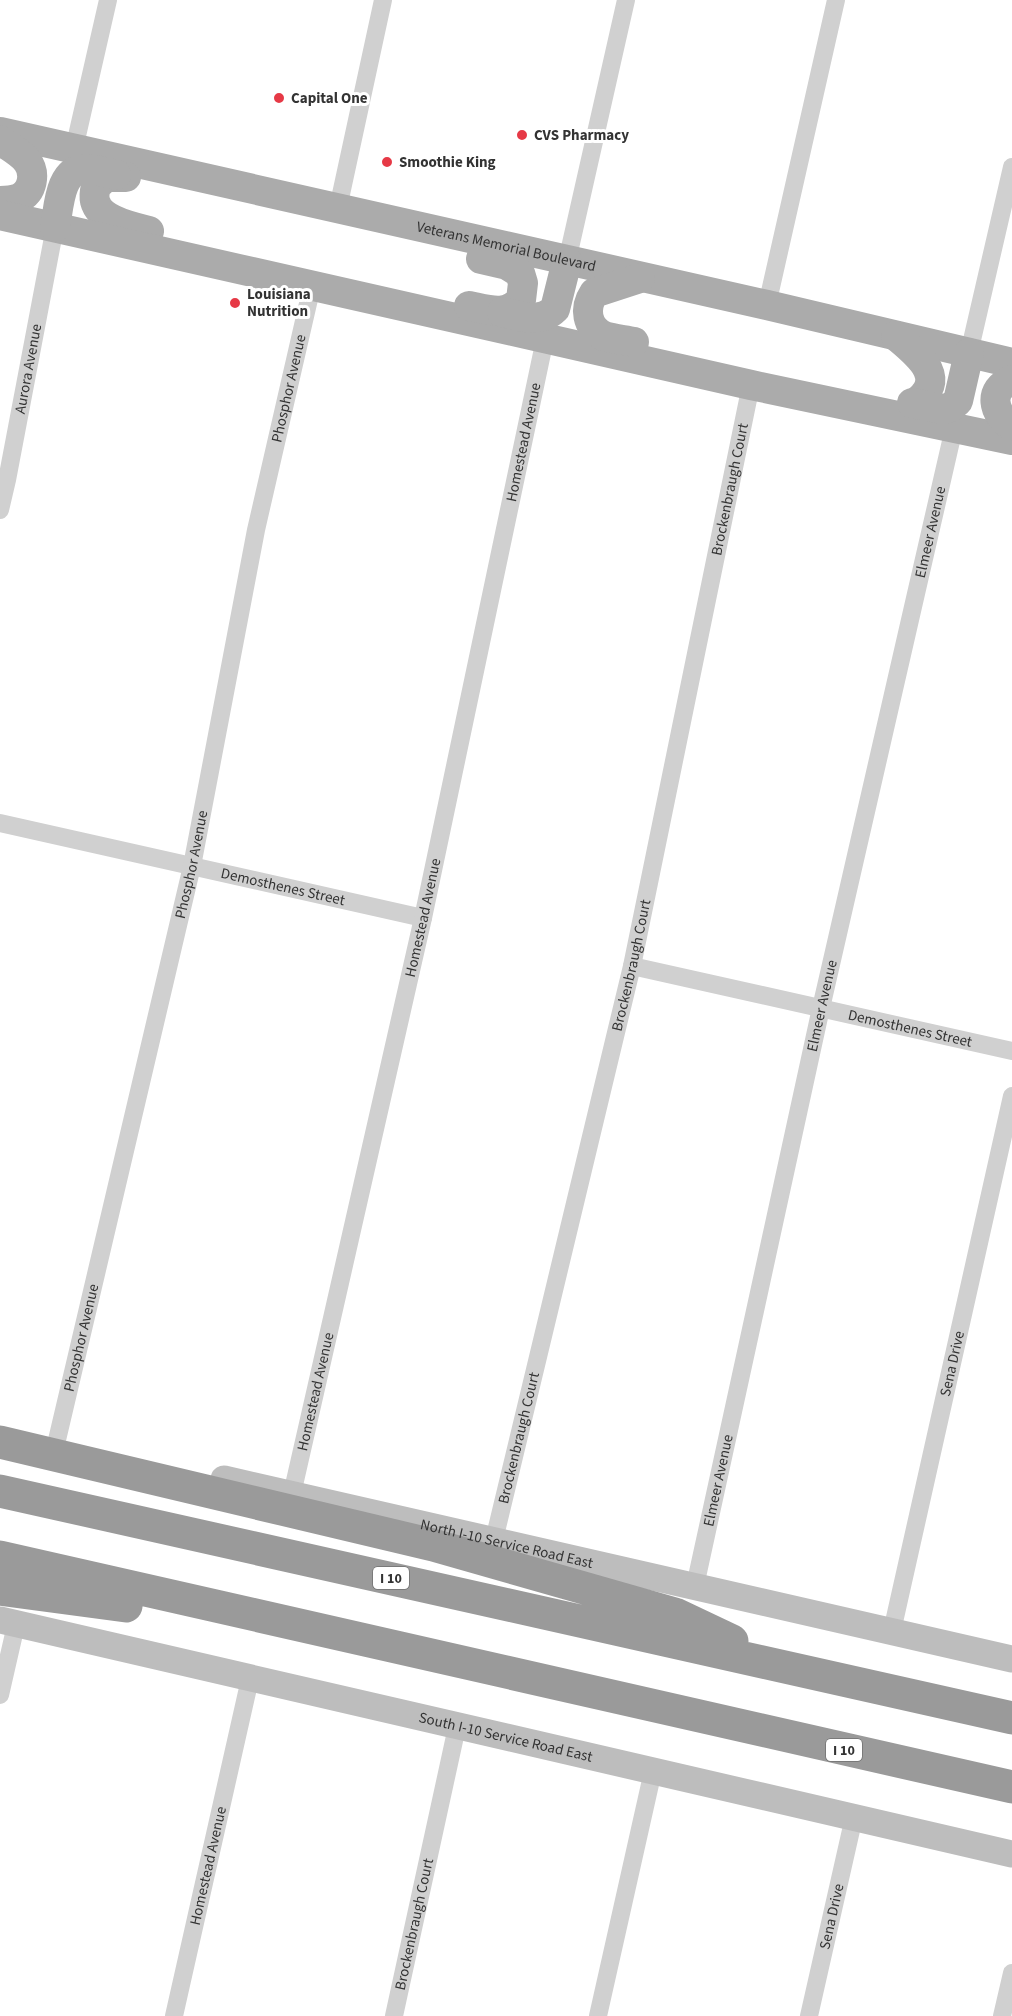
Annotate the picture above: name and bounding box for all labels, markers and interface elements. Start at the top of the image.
place label: Capital One [291,88,368,109]
marker: Capital One [272,91,286,105]
place label: CVS Pharmacy [534,125,629,146]
marker: CVS Pharmacy [515,128,529,142]
place label: Smoothie King [399,152,496,173]
marker: Smoothie King [380,155,394,169]
street label: Veterans Memorial Boulevard [414,216,598,277]
place label: Louisiana Nutrition [247,284,311,322]
marker: Louisiana Nutrition [228,296,242,310]
street label: Aurora Avenue [10,322,47,416]
street label: Phosphor Avenue [266,332,312,445]
street label: Homestead Avenue [501,381,547,504]
street label: Brockenbraugh Court [706,421,754,557]
street label: Elmeer Avenue [910,484,951,580]
street label: Phosphor Avenue [170,809,213,921]
street label: Homestead Avenue [400,856,446,979]
street label: Demosthenes Street [219,863,347,911]
street label: Brockenbraugh Court [607,897,656,1033]
street label: Elmeer Avenue [802,958,843,1054]
street label: Demosthenes Street [846,1005,974,1053]
street label: Phosphor Avenue [59,1282,104,1394]
street label: Sena Drive [935,1329,970,1399]
street label: Homestead Avenue [292,1330,339,1453]
street label: Brockenbraugh Court [493,1370,545,1506]
street label: Elmeer Avenue [698,1433,739,1529]
street label: North I-10 Service Road East [418,1514,595,1574]
road number: I 10 [373,1567,409,1589]
street label: South I-10 Service Road East [417,1707,594,1768]
road number: I 10 [826,1739,862,1761]
street label: Homestead Avenue [185,1804,232,1927]
street label: Brockenbraugh Court [390,1856,439,1992]
street label: Sena Drive [814,1882,850,1952]

